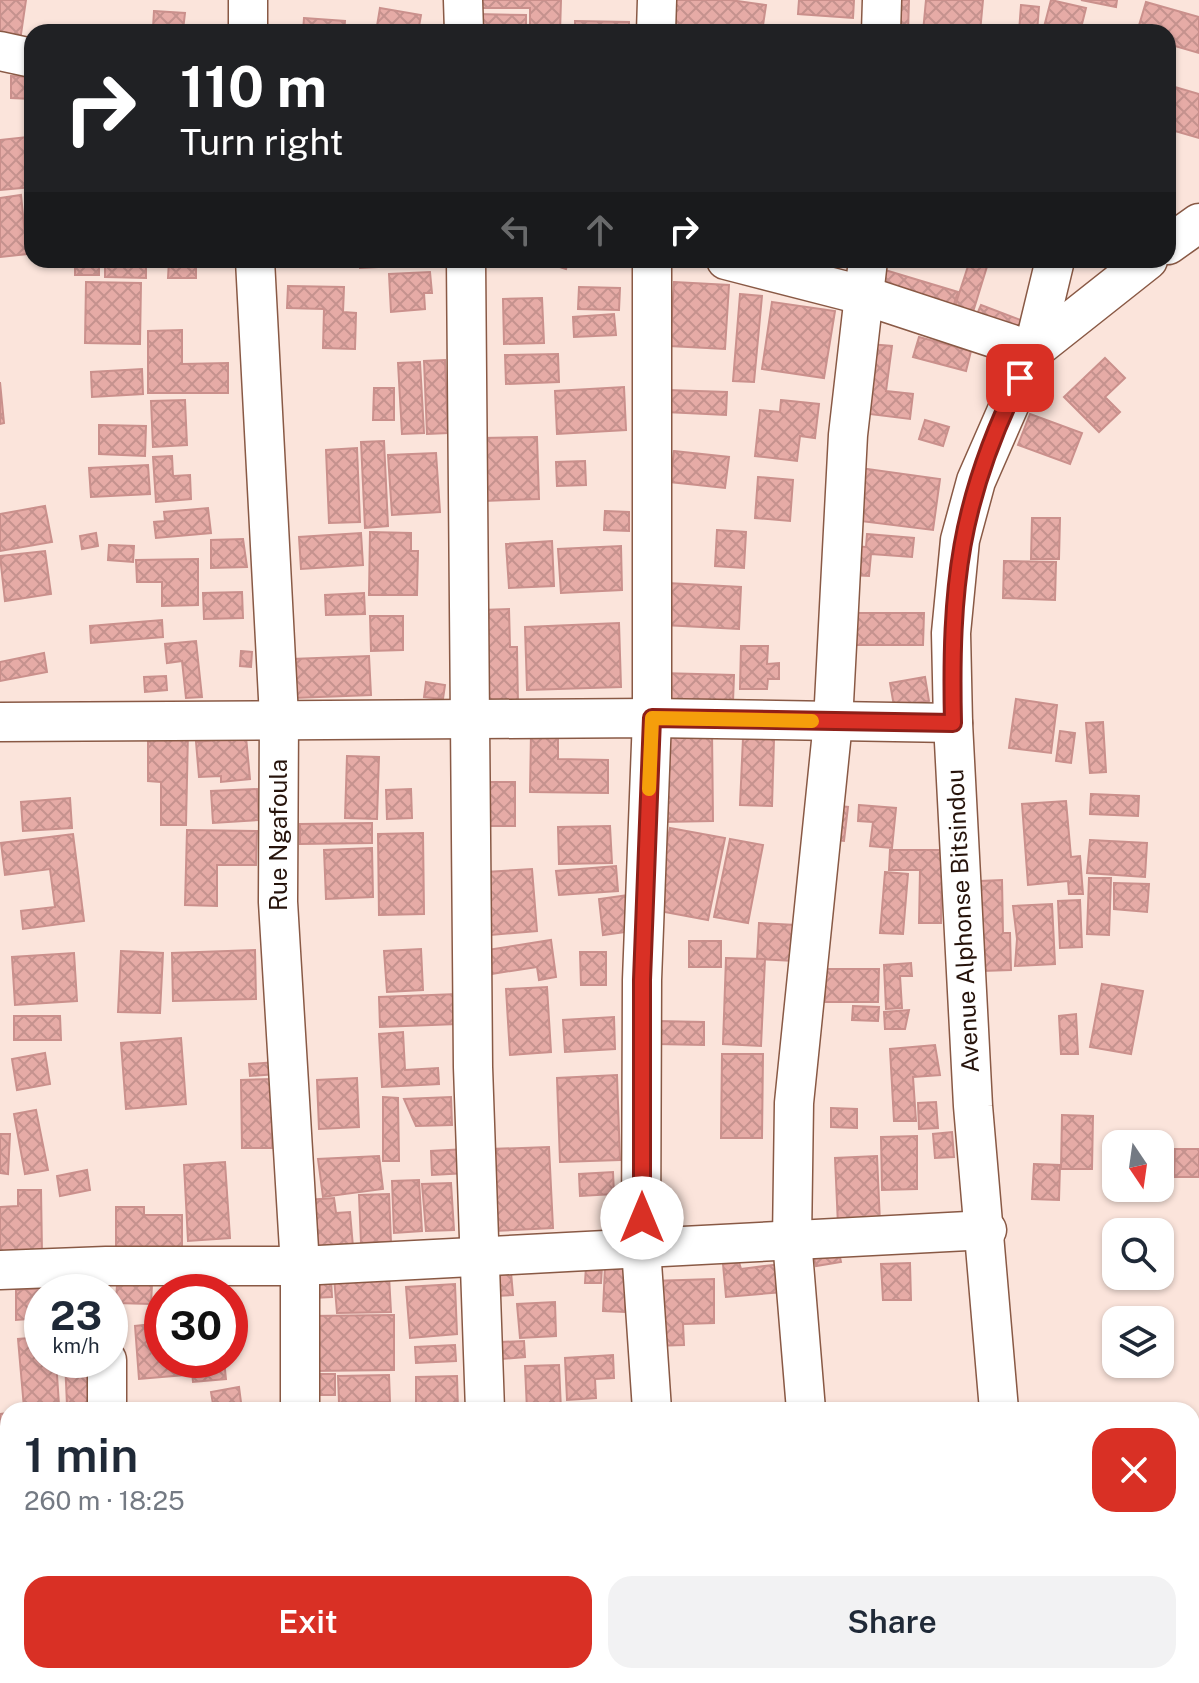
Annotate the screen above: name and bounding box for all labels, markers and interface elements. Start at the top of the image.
text: 110 m [180,54,327,120]
icon: right [48,56,152,160]
text: Turn right [180,121,343,163]
icon: left [494,208,538,252]
icon: ahead [578,208,622,252]
icon: right [662,208,706,252]
pin [986,344,1054,412]
icon: arrive [998,356,1042,400]
street label: Rue Ngafoula [264,759,292,911]
street label: Avenue Alphonse Bitsindou [940,768,984,1074]
north arrow [1102,1130,1174,1202]
map controls [1102,1130,1174,1378]
position arrow [600,1176,684,1260]
button: search [1102,1218,1174,1290]
speed limit sign: 30 [144,1274,248,1378]
text: 23 [50,1292,102,1339]
button: layers [1102,1306,1174,1378]
text: km/h [52,1334,100,1358]
text: 1 min [24,1426,138,1483]
button: close [1092,1428,1176,1512]
text: 260 m · 18:25 [24,1485,185,1516]
button: Exit [24,1576,592,1668]
button: Share [608,1576,1176,1668]

